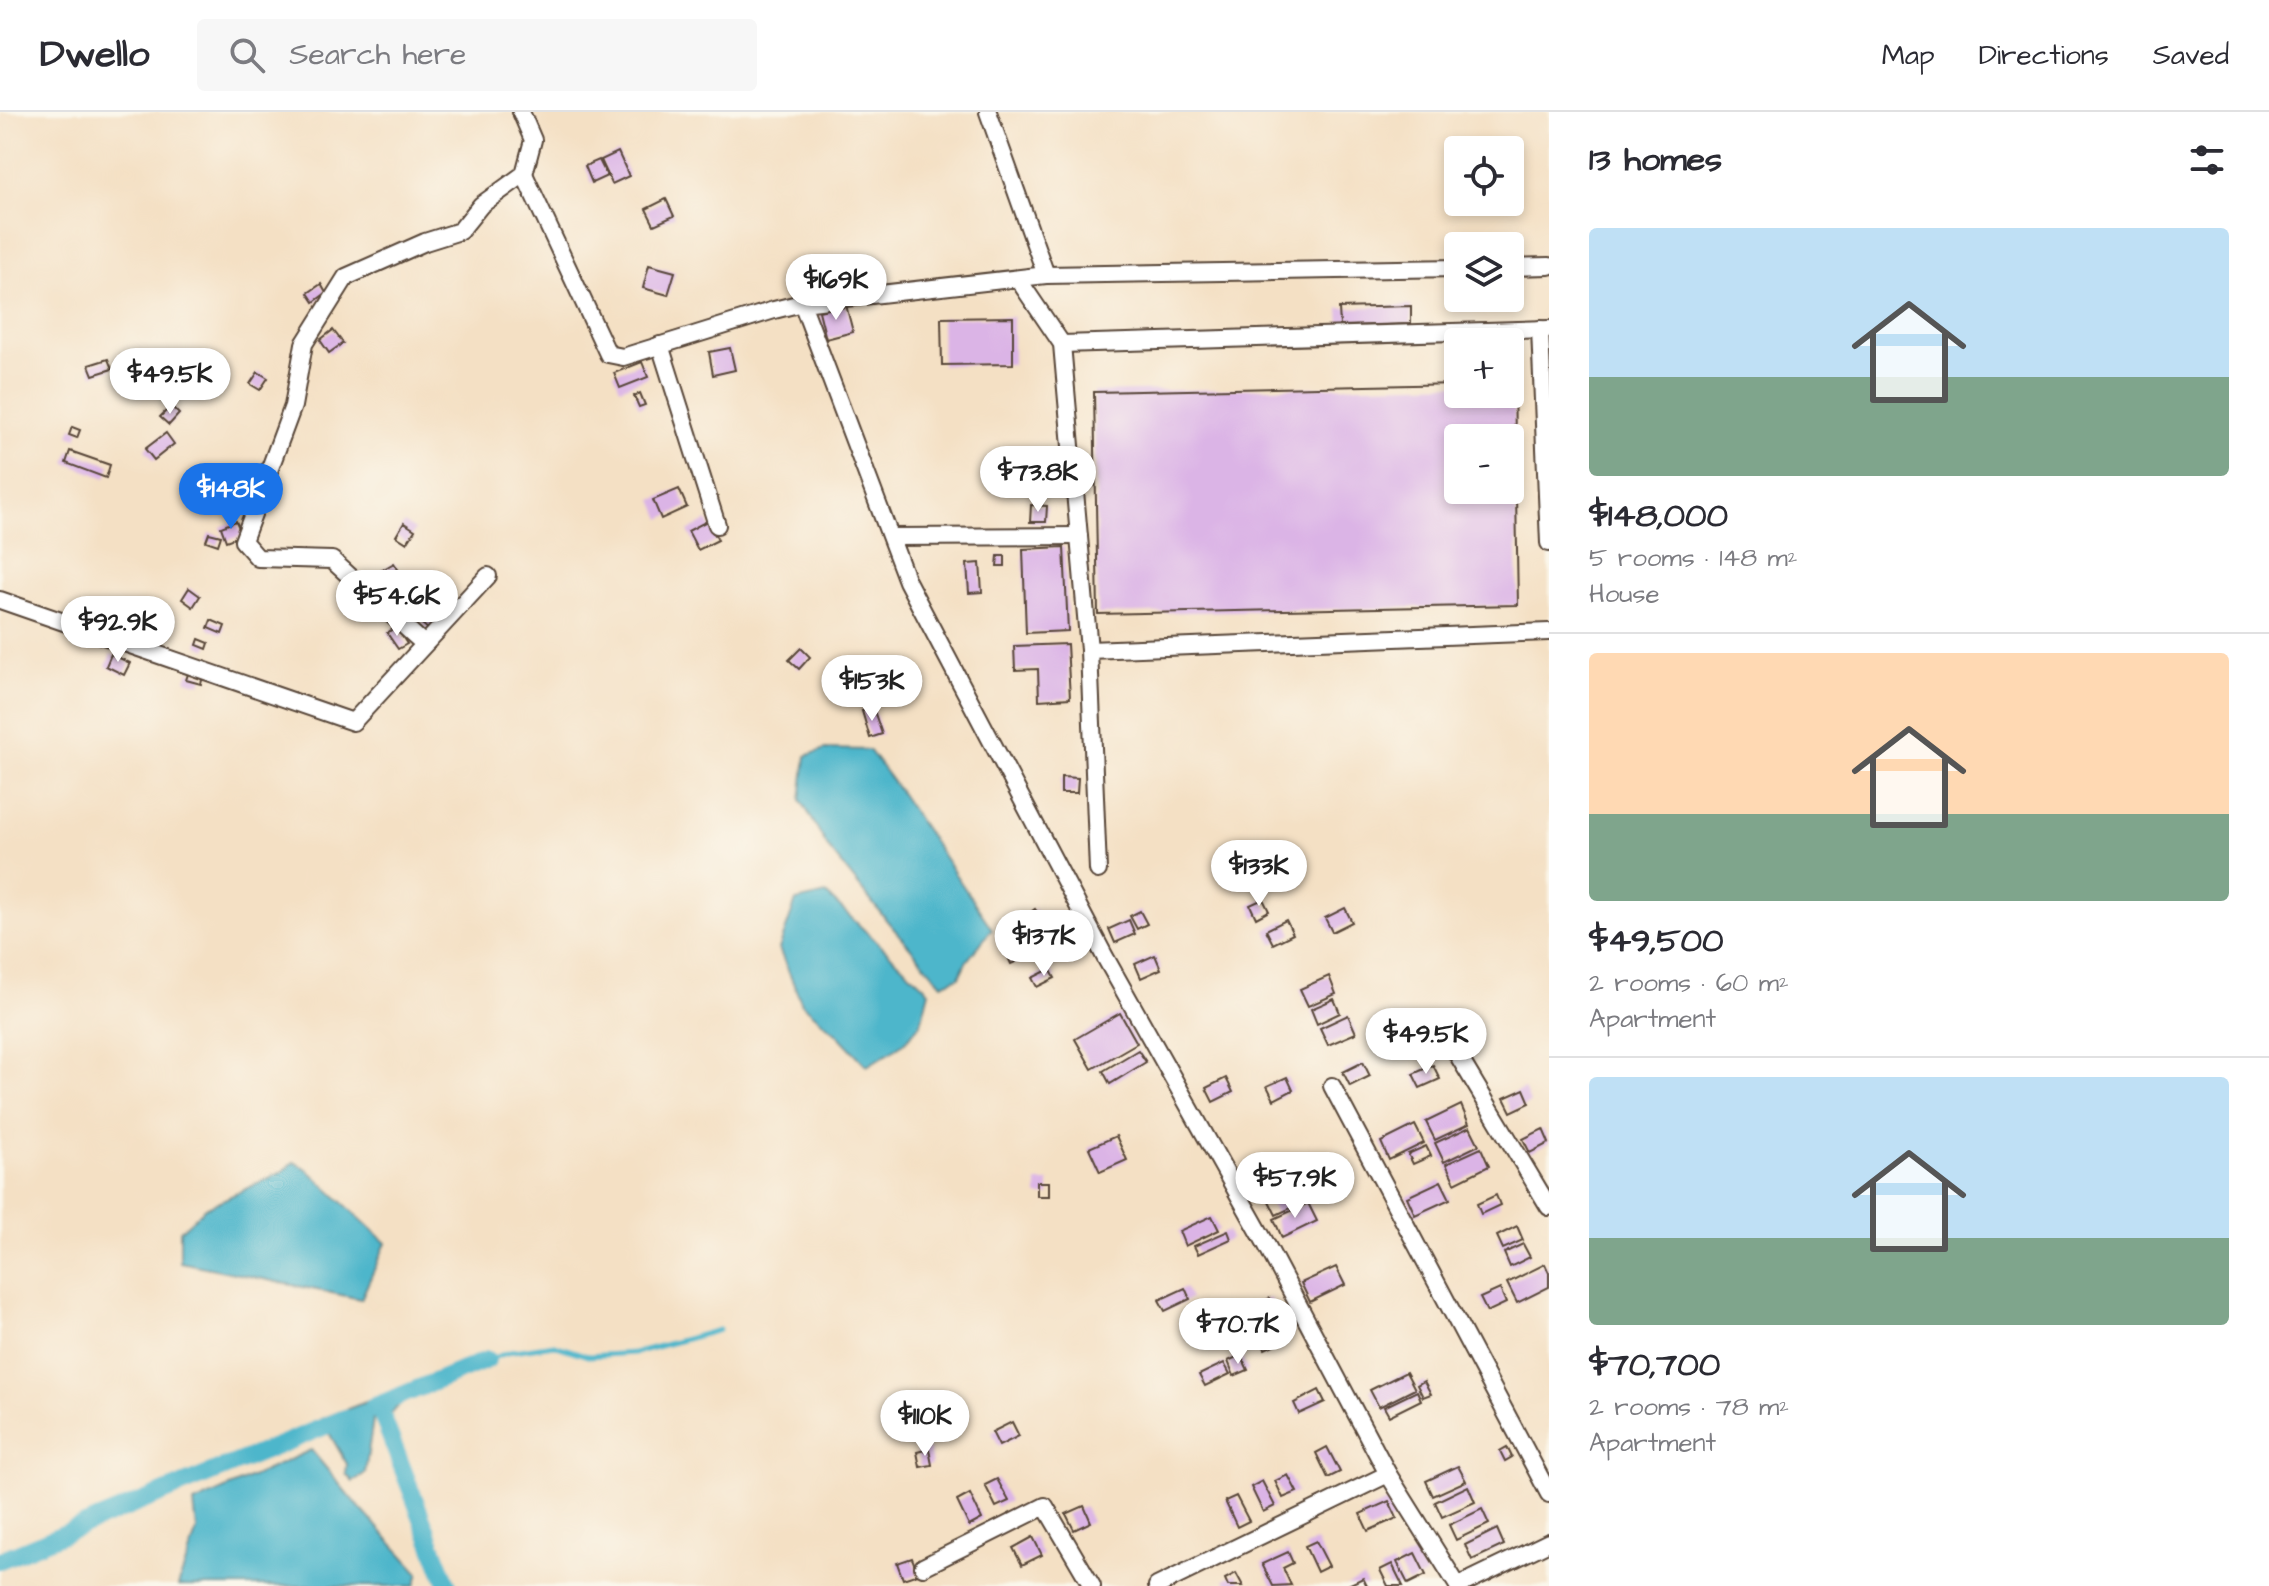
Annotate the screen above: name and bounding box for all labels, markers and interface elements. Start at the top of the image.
search box [197,19,757,91]
text: Dwello [40,29,149,81]
icon: search [225,33,269,77]
text: Search here [289,34,466,76]
text: Map [1882,36,1935,75]
text: Directions [1979,36,2109,75]
text: Saved [2153,36,2229,75]
map controls [1444,136,1524,504]
button: locate [1444,136,1524,216]
text: 13 homes [1589,136,1722,184]
icon: filters [2185,138,2229,182]
button: layers [1444,232,1524,312]
pin: $169K [780,254,892,322]
text: $169K [804,262,868,298]
icon: home [1837,280,1981,424]
button: + [1444,328,1524,408]
pin: $49.5K [105,348,235,416]
text: $49.5K [128,356,212,392]
button: − [1444,424,1524,504]
pin: $73.8K [973,446,1103,514]
text: $73.8K [998,454,1078,490]
pin: $148K [175,463,287,531]
text: $148K [197,471,265,507]
text: $148,000 [1589,492,1728,540]
text: 5 rooms · 148 m² [1589,540,1797,576]
pin: $54.6K [332,570,462,638]
text: House [1589,576,1660,612]
text: $54.6K [354,578,440,614]
pin: $92.9K [53,596,183,664]
text: $92.9K [79,604,157,640]
pin: $153K [816,655,928,723]
text: $153K [839,663,905,699]
icon: home [1837,705,1981,849]
pin: $133K [1203,840,1315,908]
text: $133K [1229,848,1289,884]
pin: $137K [988,910,1100,978]
text: $49,500 [1589,917,1723,965]
text: $137K [1013,918,1075,954]
text: 2 rooms · 60 m² [1589,965,1789,1001]
text: Apartment [1589,1001,1716,1037]
pin: $49.5K [1361,1008,1491,1076]
text: $49.5K [1384,1016,1468,1052]
icon: home [1837,1129,1981,1273]
pin: $57.9K [1230,1152,1360,1220]
text: $57.9K [1253,1160,1337,1196]
pin: $70.7K [1173,1298,1303,1366]
text: $70.7K [1197,1306,1279,1342]
text: $70,700 [1589,1341,1720,1389]
text: 2 rooms · 78 m² [1589,1389,1789,1425]
pin: $110K [869,1390,981,1458]
text: $110K [898,1398,952,1434]
text: Apartment [1589,1425,1716,1461]

